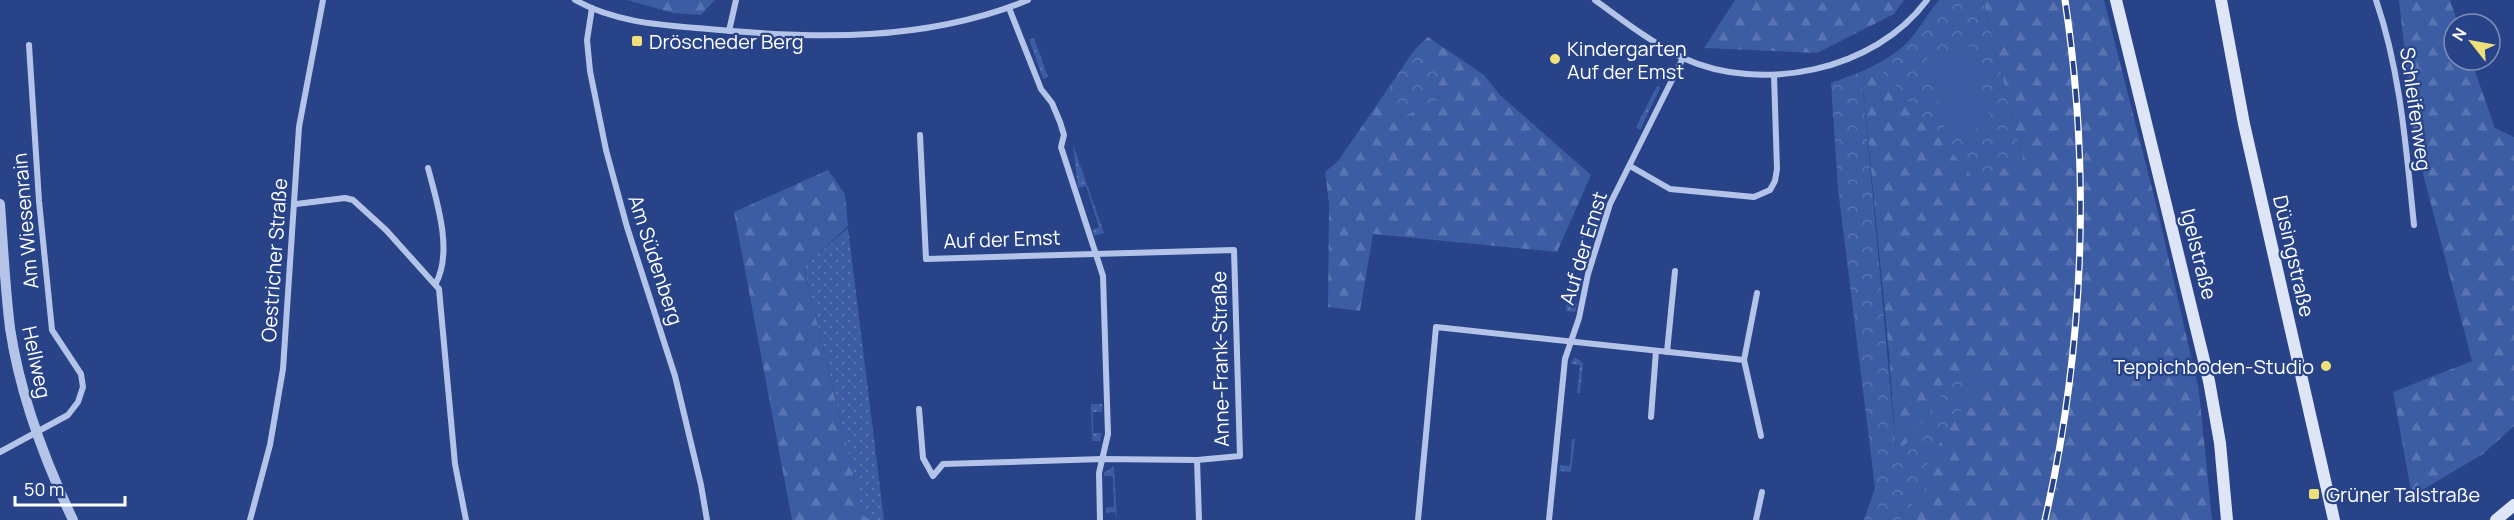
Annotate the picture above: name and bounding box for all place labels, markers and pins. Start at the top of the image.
place label: Dröscheder Berg [649,28,804,55]
marker: Dröscheder Berg [630,34,644,48]
place label: Kindergarten Auf der Emst [1567,35,1687,85]
marker: Kindergarten Auf der Emst [1548,52,1562,66]
place label: Teppichboden-Studio [2113,353,2314,380]
marker: Teppichboden-Studio [2319,359,2333,373]
place label: Grüner Talstraße [2326,481,2480,508]
marker: Grüner Talstraße [2307,487,2321,501]

